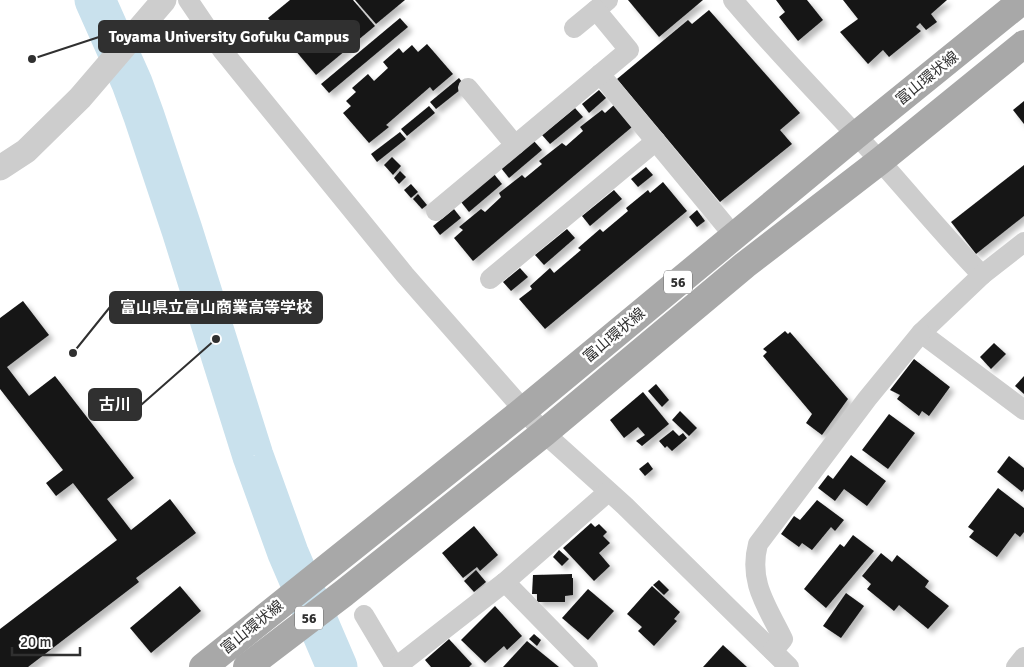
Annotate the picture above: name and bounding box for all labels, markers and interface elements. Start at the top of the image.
callout: Toyama University Gofuku Campus [99,21,359,52]
text: Toyama University Gofuku Campus [109,27,349,47]
street label: 富山環状線 [892,47,962,109]
road number: 56 [664,270,692,294]
callout: 富山県立富山商業高等学校 [110,292,322,323]
text: 富山県立富山商業高等学校 [120,298,312,318]
street label: 富山環状線 [579,304,649,366]
callout: 古川 [89,389,141,420]
text: 古川 [99,395,131,415]
street label: 富山環状線 [217,596,287,658]
road number: 56 [295,606,323,630]
scale bar [12,624,80,656]
text: 20 m [20,633,51,651]

